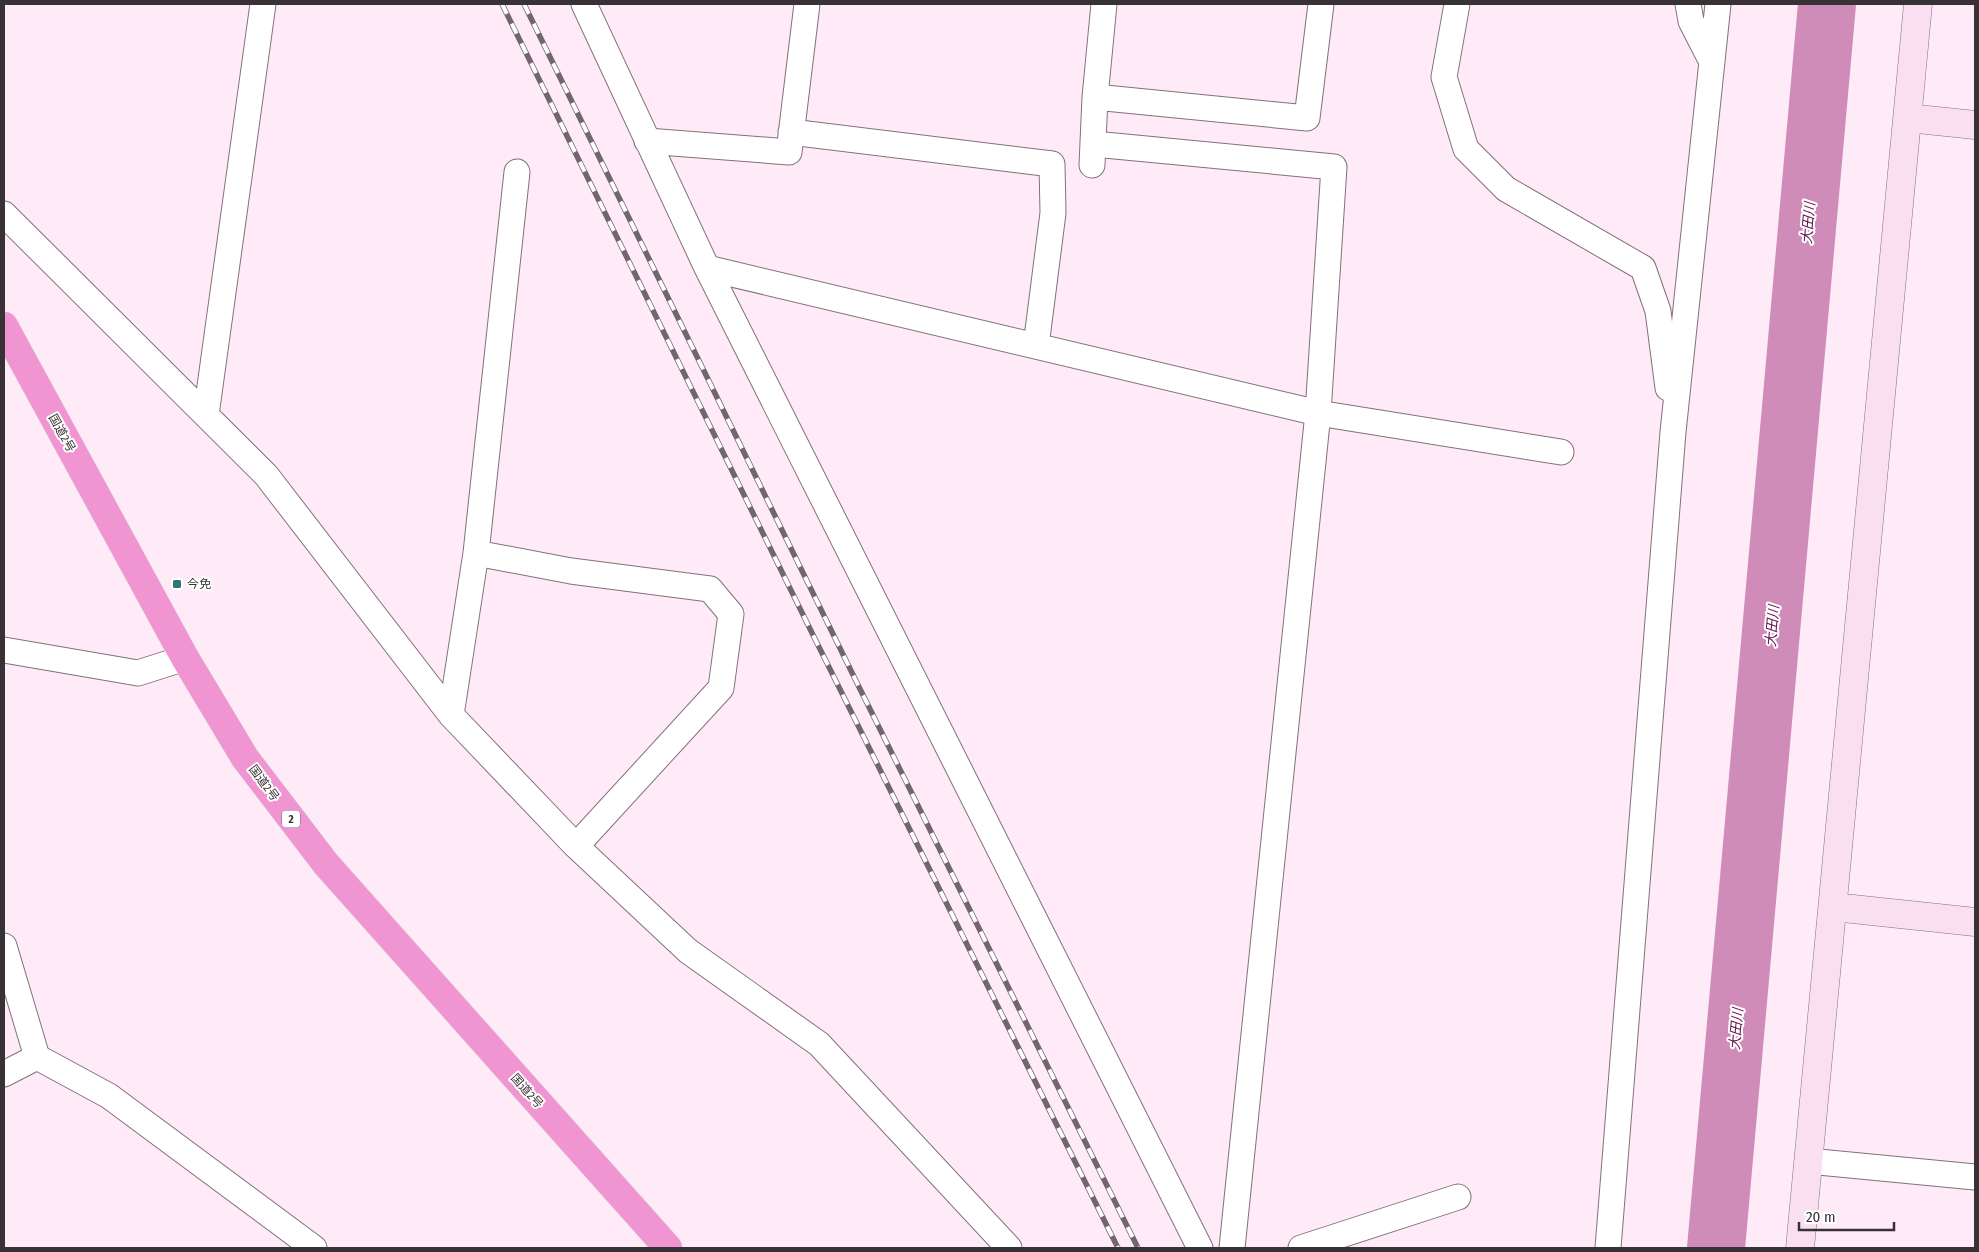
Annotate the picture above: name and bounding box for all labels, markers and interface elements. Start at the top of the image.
water label: 大田川 [1798,199,1819,245]
street label: 国道2号 [46,412,78,454]
place label: 今免 [187,577,211,591]
marker: 今免 [171,578,183,590]
water label: 大田川 [1762,602,1783,648]
street label: 国道2号 [246,762,282,804]
road number: 2 [282,811,300,828]
water label: 大田川 [1726,1005,1747,1051]
street label: 国道2号 [508,1071,546,1111]
scale bar [1799,1200,1894,1232]
text: 20 m [1806,1208,1836,1226]

